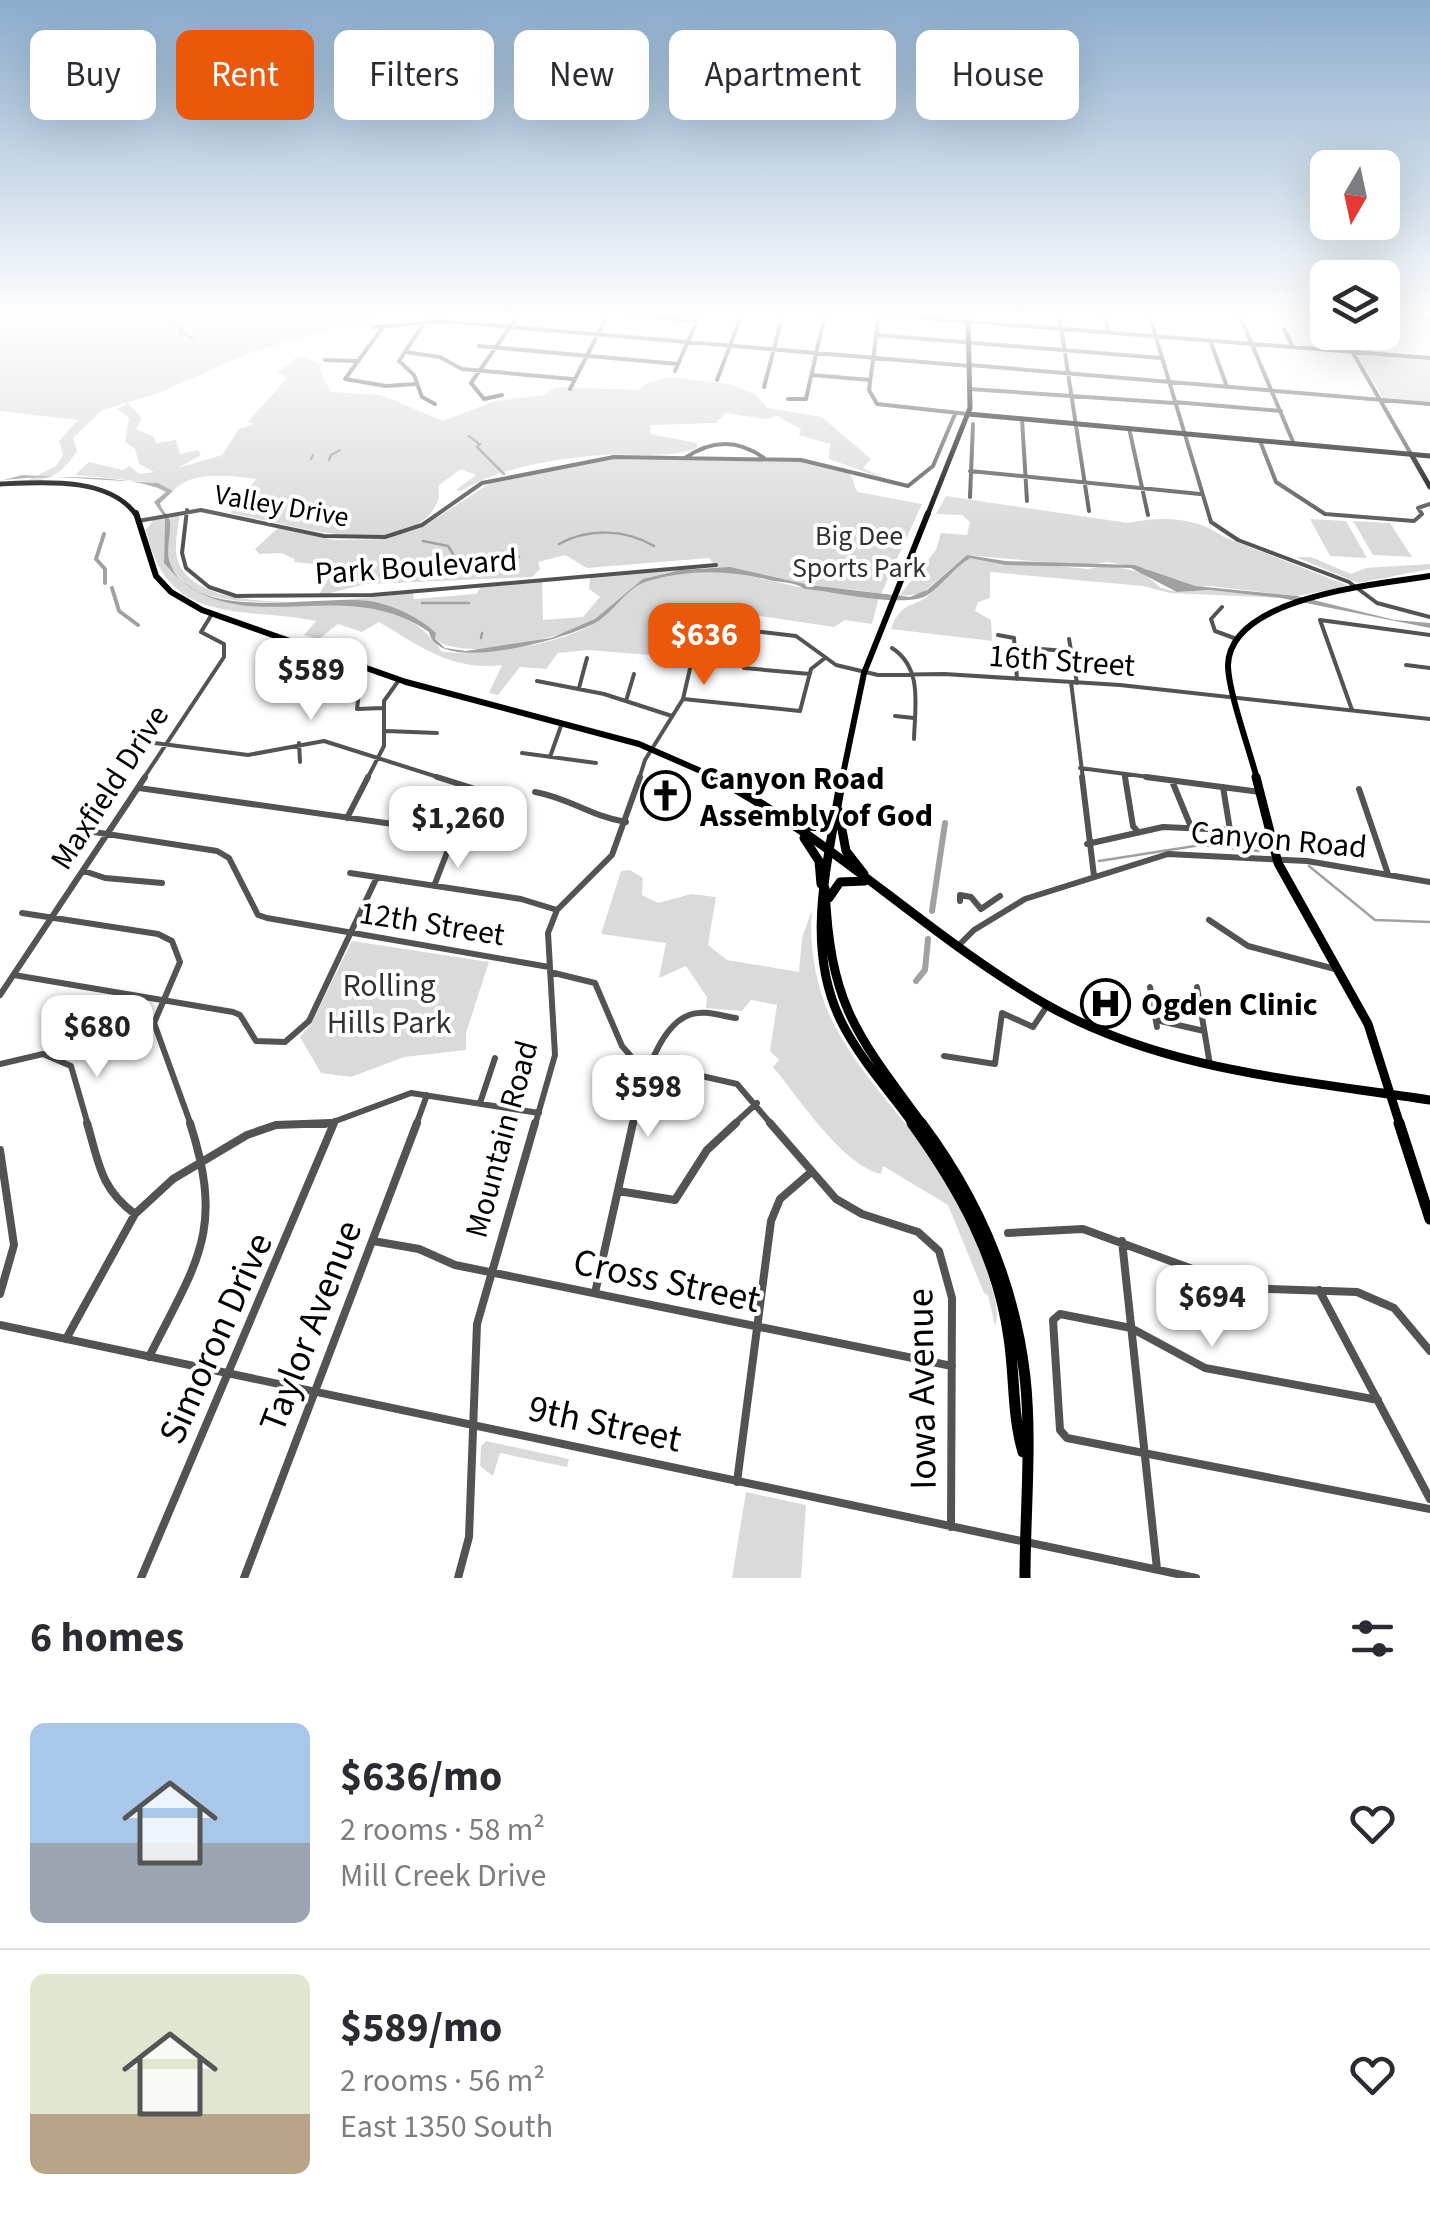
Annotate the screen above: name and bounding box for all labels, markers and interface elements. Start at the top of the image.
chip: Buy [30,30,156,120]
chip: Rent [176,30,314,120]
chip: Filters [334,30,494,120]
chip: New [514,30,649,120]
chip: Apartment [669,30,896,120]
chip: House [916,30,1079,120]
north arrow [1310,150,1400,240]
map controls [1310,150,1400,350]
button: layers [1310,260,1400,350]
street label: Valley Drive [212,475,352,537]
park label: Big Dee Sports Park [792,516,926,588]
street label: Park Boulevard [313,537,519,597]
pin: $636 [645,603,763,688]
text: $636 [670,612,738,658]
street label: 16th Street [987,633,1137,689]
pin: $589 [252,638,370,723]
text: $589 [277,647,345,693]
street label: Maxfield Drive [39,696,180,879]
place label: Canyon Road Assembly of God [699,756,933,839]
church icon: Canyon Road Assembly of God [639,770,691,822]
pin: $1,260 [377,786,539,871]
text: $1,260 [411,795,505,841]
street label: Canyon Road [1189,809,1369,871]
street label: 12th Street [356,890,508,958]
park label: Rolling Hills Park [327,963,451,1046]
hospital icon: Ogden Clinic [1080,978,1132,1030]
place label: Ogden Clinic [1141,982,1318,1028]
pin: $680 [38,995,156,1080]
text: $680 [63,1004,131,1050]
street label: Mountain Road [454,1036,550,1243]
pin: $598 [589,1055,707,1140]
text: $598 [614,1064,682,1110]
street label: Taylor Avenue [246,1213,376,1440]
street label: Simoron Drive [145,1224,287,1453]
street label: Cross Street [568,1235,765,1327]
pin: $694 [1153,1265,1271,1350]
text: $694 [1178,1274,1246,1320]
street label: Iowa Avenue [893,1288,951,1490]
street label: 9th Street [523,1381,686,1467]
text: 6 homes [30,1608,184,1668]
icon: filters [1345,1611,1400,1666]
text: $636/mo [340,1747,502,1807]
icon: home [110,1763,230,1883]
icon: heart [1345,1796,1400,1851]
text: 2 rooms · 58 m² [340,1807,545,1853]
text: Mill Creek Drive [340,1853,546,1899]
text: $589/mo [340,1998,502,2058]
icon: home [110,2014,230,2134]
icon: heart [1345,2047,1400,2102]
text: 2 rooms · 56 m² [340,2058,545,2104]
text: East 1350 South [340,2104,553,2150]

